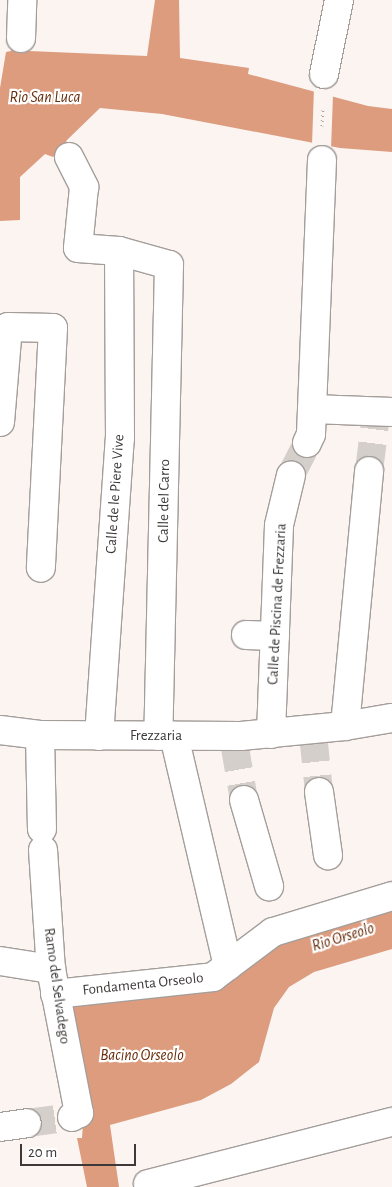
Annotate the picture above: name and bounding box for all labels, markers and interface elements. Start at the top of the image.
water label: Rio San Luca [10,87,80,107]
street label: Calle de le Piere Vive [102,434,128,554]
street label: Calle del Carro [154,459,174,543]
street label: Calle de Piscina de Frezzaria [264,523,290,685]
street label: Frezzaria [130,727,182,745]
water label: Rio Orseolo [310,918,376,956]
street label: Ramo del Selvadego [40,927,74,1045]
street label: Fondamenta Orseolo [82,969,204,999]
water label: Bacino Orseolo [100,1045,184,1065]
scale bar [22,1134,139,1166]
text: 20 m [28,1145,57,1160]

